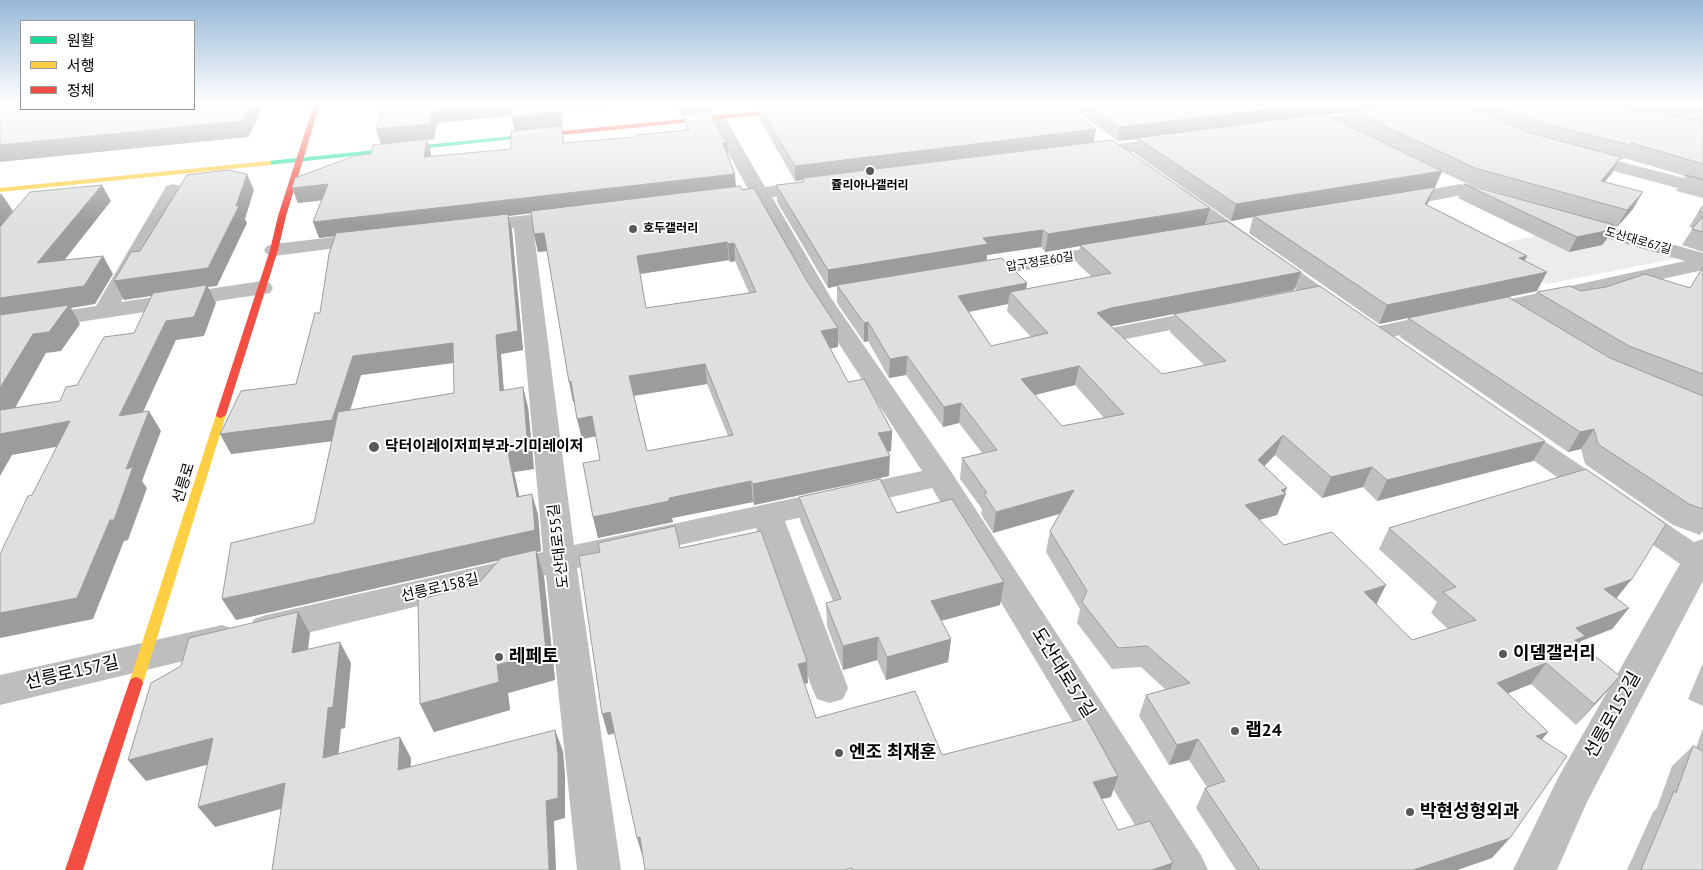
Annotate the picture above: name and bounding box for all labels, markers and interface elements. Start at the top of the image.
legend [20,20,195,110]
text: 원활 [67,31,95,50]
text: 서행 [67,56,95,75]
text: 정체 [67,81,95,100]
marker: 쥴리아나갤러리 [864,165,876,177]
place label: 쥴리아나갤러리 [831,179,909,193]
place label: 호두갤러리 [643,222,698,236]
marker: 호두갤러리 [627,223,639,235]
street label: 도산대로67길 [1603,225,1673,257]
street label: 압구정로60길 [1005,250,1075,274]
place label: 닥터이레이저피부과-기미레이저 [385,438,584,456]
marker: 닥터이레이저피부과-기미레이저 [367,440,381,454]
street label: 선릉로 [169,461,199,505]
street label: 도산대로55길 [545,503,573,589]
street label: 선릉로158길 [399,570,481,606]
street label: 도산대로57길 [1027,624,1099,722]
place label: 이뎀갤러리 [1513,643,1596,665]
place label: 레페토 [509,646,559,668]
marker: 이뎀갤러리 [1497,648,1509,660]
marker: 레페토 [493,651,505,663]
street label: 선릉로157길 [23,652,121,694]
street label: 선릉로152길 [1580,668,1646,762]
place label: 랩24 [1245,720,1282,742]
marker: 랩24 [1229,725,1241,737]
place label: 엔조 최재훈 [849,742,936,764]
marker: 엔조 최재훈 [833,747,845,759]
place label: 박현성형외과 [1420,801,1519,823]
marker: 박현성형외과 [1404,806,1416,818]

